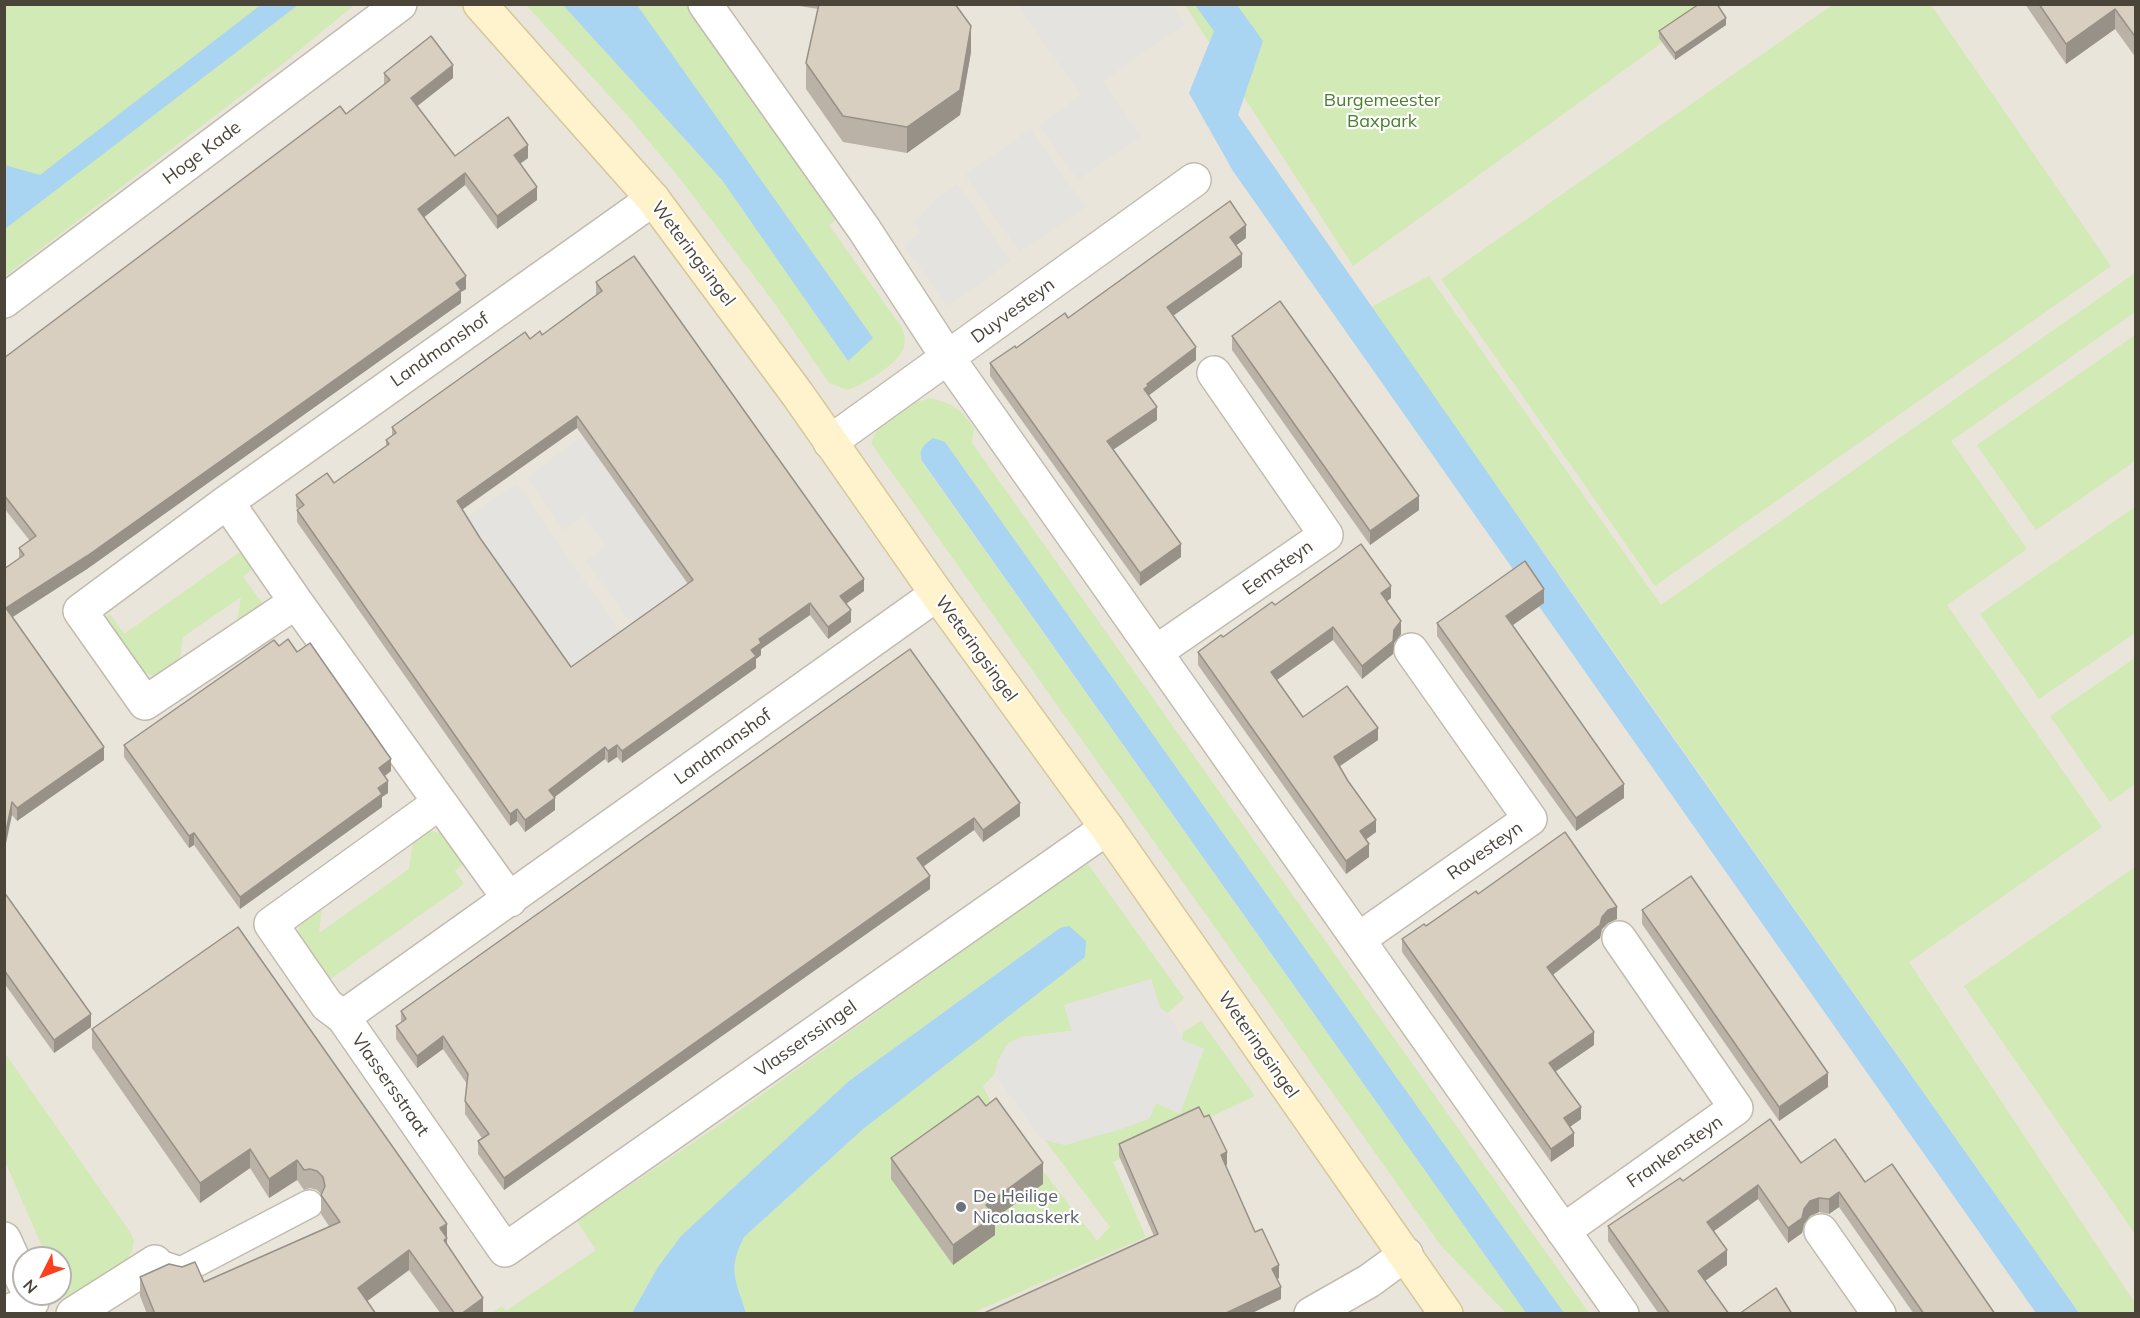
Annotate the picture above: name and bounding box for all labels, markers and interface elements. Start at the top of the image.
park label: Burgemeester Baxpark [1324,90,1440,132]
street label: Hoge Kade [159,117,245,189]
street label: Weteringsingel [647,197,739,311]
street label: Duyvesteyn [967,274,1059,348]
street label: Landmanshof [387,308,493,392]
street label: Eemsteyn [1239,536,1317,600]
street label: Weteringsingel [930,592,1022,706]
street label: Landmanshof [670,705,776,789]
street label: Ravesteyn [1443,817,1527,885]
street label: Weteringsingel [1213,987,1303,1103]
street label: Vlasserssingel [751,996,861,1082]
street label: Vlassersstraat [347,1030,433,1140]
street label: Frankensteyn [1623,1111,1727,1193]
place label: De Heilige Nicolaaskerk [973,1186,1079,1228]
marker: De Heilige Nicolaaskerk [954,1200,968,1214]
north arrow [12,1246,72,1306]
text: N [19,1276,42,1298]

